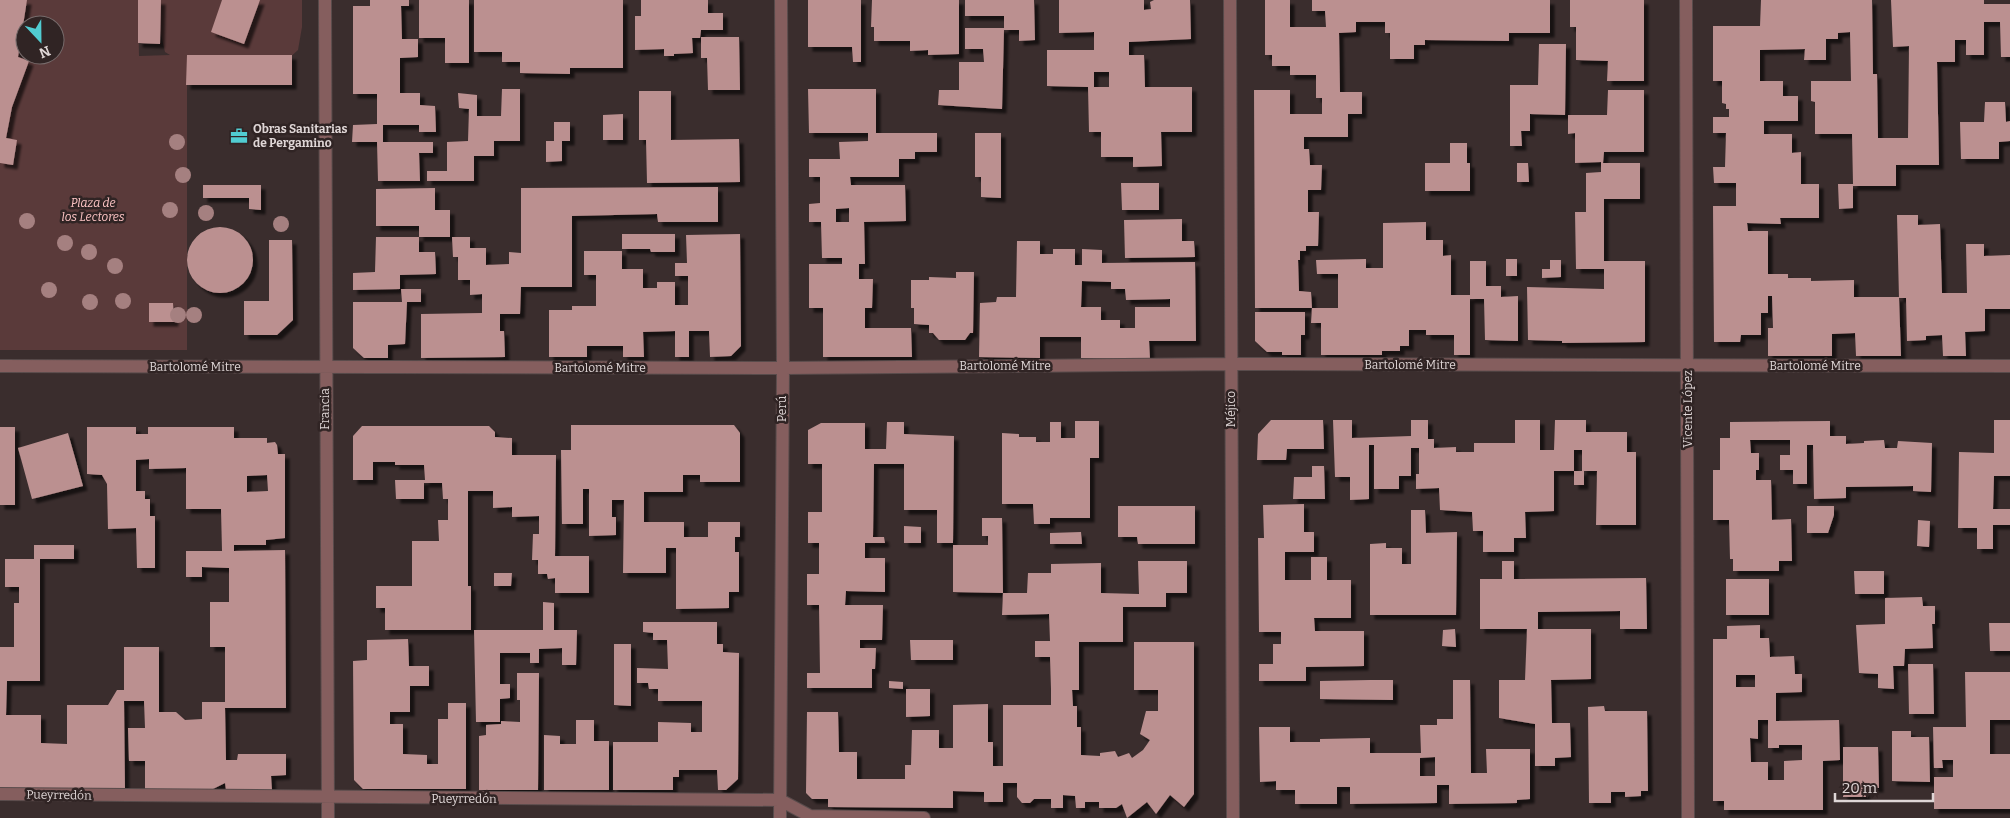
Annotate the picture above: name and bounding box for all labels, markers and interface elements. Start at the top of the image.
north arrow [15,15,65,65]
text: N [36,42,53,62]
place label: Obras Sanitarias de Pergamino [253,122,348,150]
office icon: Obras Sanitarias de Pergamino [229,126,249,146]
park label: Plaza de los Lectores [61,196,125,224]
street label: Bartolomé Mitre [1364,358,1456,372]
street label: Bartolomé Mitre [959,359,1051,373]
street label: Bartolomé Mitre [1769,359,1861,373]
street label: Bartolomé Mitre [149,360,241,374]
street label: Bartolomé Mitre [554,361,646,375]
street label: Vicente López [1681,370,1695,448]
street label: Francia [318,388,332,430]
street label: Méjico [1224,391,1238,427]
street label: Perú [775,395,789,422]
scale bar [1835,770,1932,802]
text: 20 m [1842,779,1878,797]
street label: Pueyrredón [26,787,92,803]
street label: Pueyrredón [431,792,497,806]

